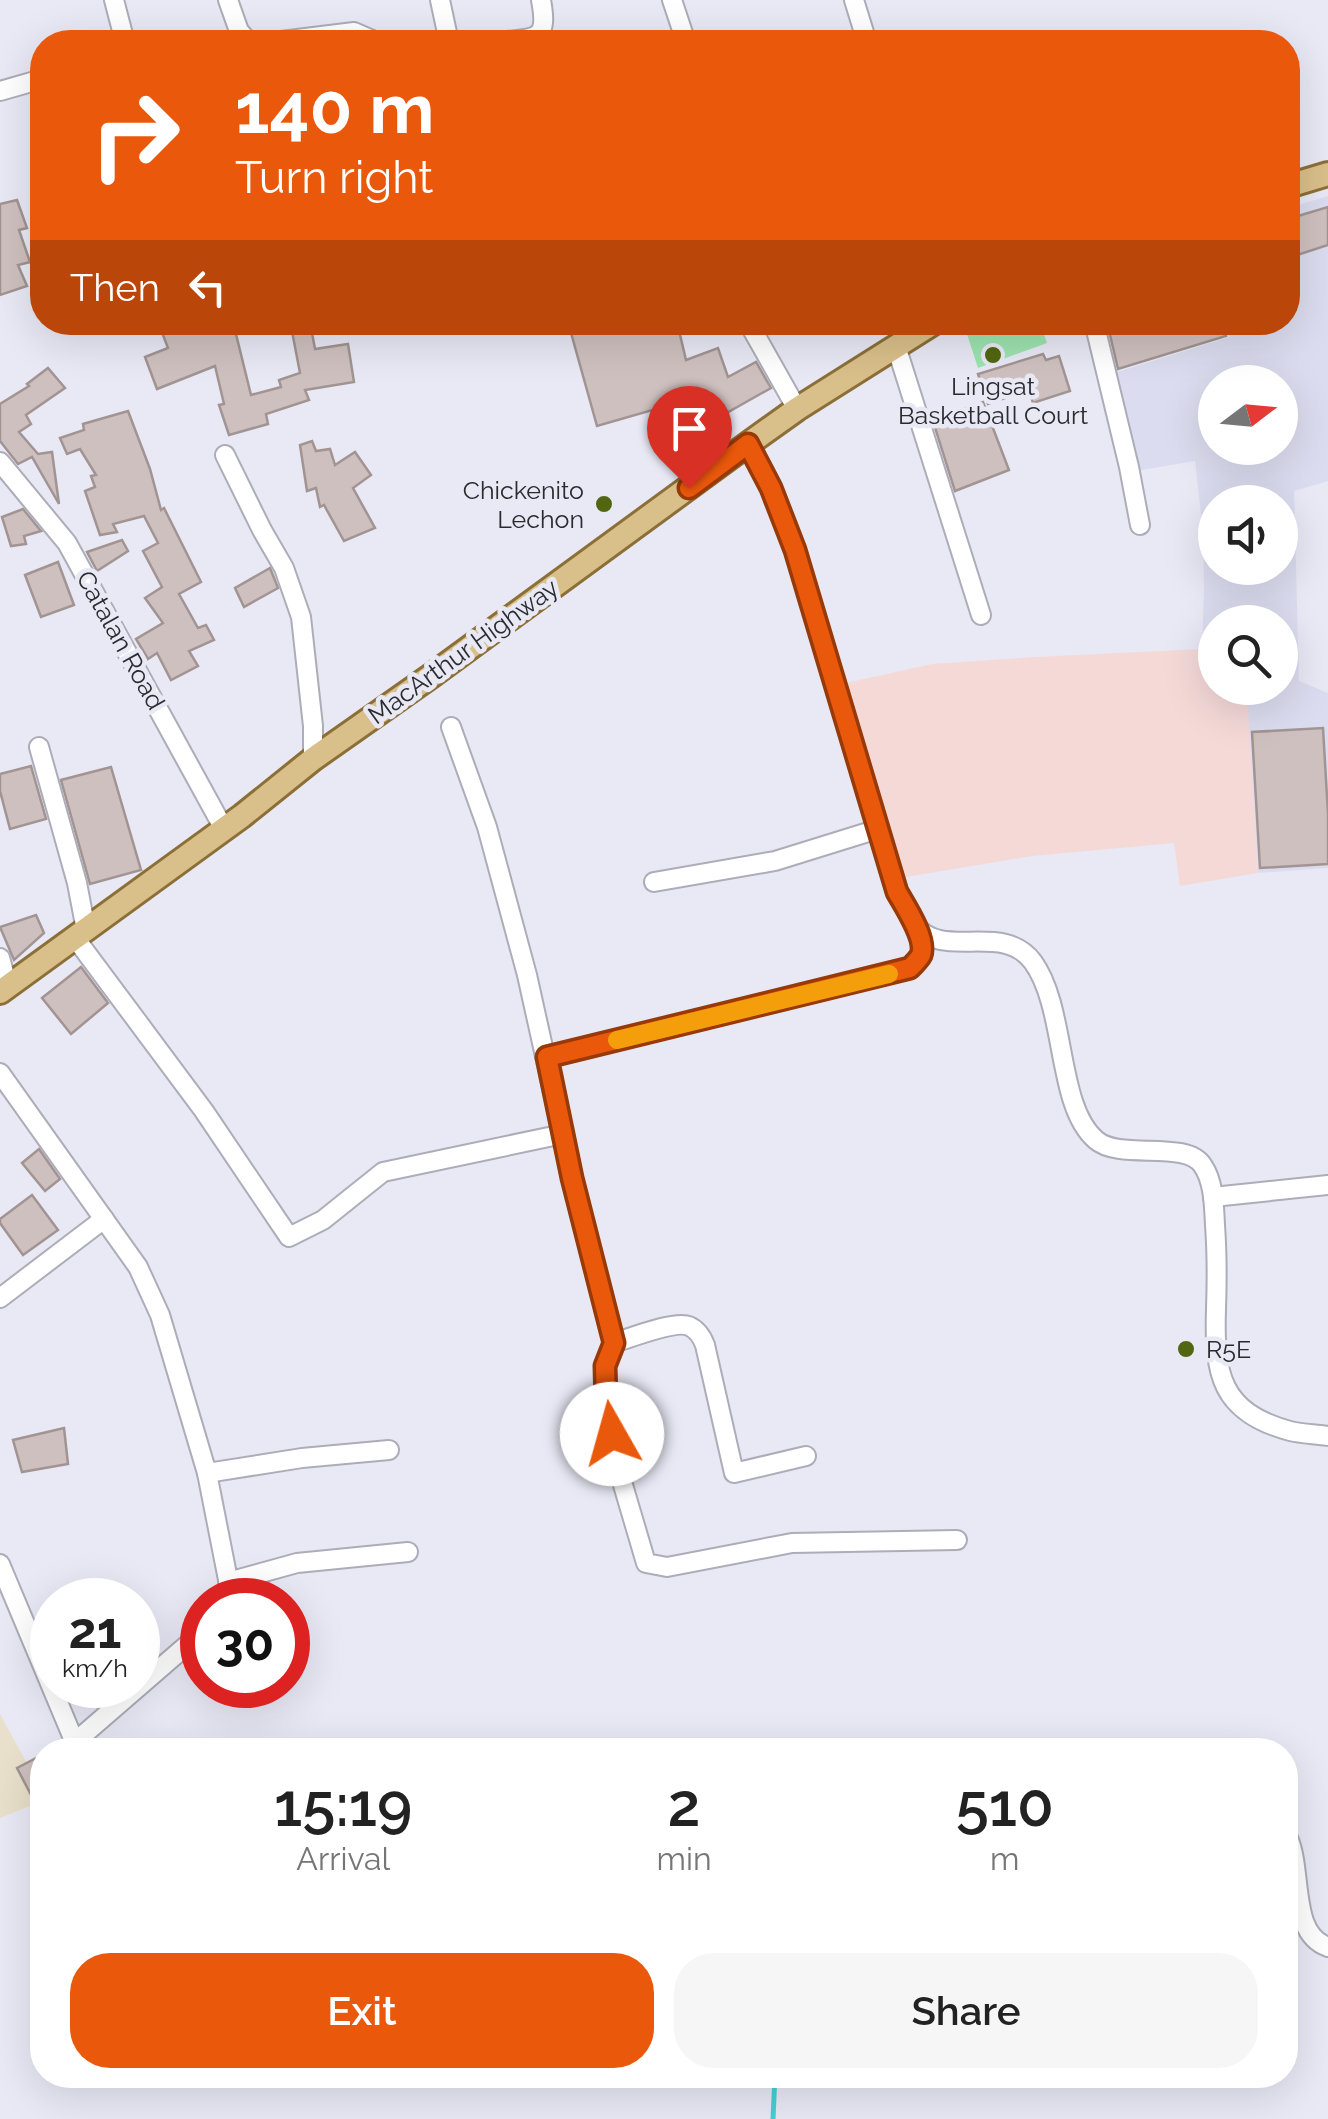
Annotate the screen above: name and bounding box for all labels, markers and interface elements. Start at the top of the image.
text: 140 m [235,67,435,149]
icon: right [70,70,200,200]
text: Turn right [235,151,433,204]
icon: left [180,260,235,315]
text: Then [70,265,160,310]
marker: Lingsat Basketball Court [982,344,1004,366]
north arrow [1198,365,1298,465]
map controls [1198,365,1298,705]
place label: Lingsat Basketball Court [898,371,1089,430]
pin [647,386,732,489]
icon: arrive [662,401,717,456]
place label: Chickenito Lechon [463,475,584,534]
button: sound [1198,485,1298,585]
marker: Chickenito Lechon [593,493,615,515]
street label: Catalan Road [71,565,171,715]
street label: MacArthur Highway [362,572,564,730]
button: search [1198,605,1298,705]
place label: R5E [1206,1334,1251,1364]
marker: R5E [1175,1338,1197,1360]
position arrow [560,1382,664,1486]
speed limit sign: 30 [180,1578,310,1708]
text: 21 [69,1601,121,1660]
text: km/h [62,1653,128,1683]
text: 15:19 [274,1770,412,1840]
text: 2 [668,1770,701,1840]
text: 510 [956,1770,1054,1840]
text: Arrival [296,1840,390,1877]
text: min [657,1840,712,1877]
text: m [990,1840,1019,1877]
button: Exit [70,1953,654,2068]
button: Share [674,1953,1258,2068]

